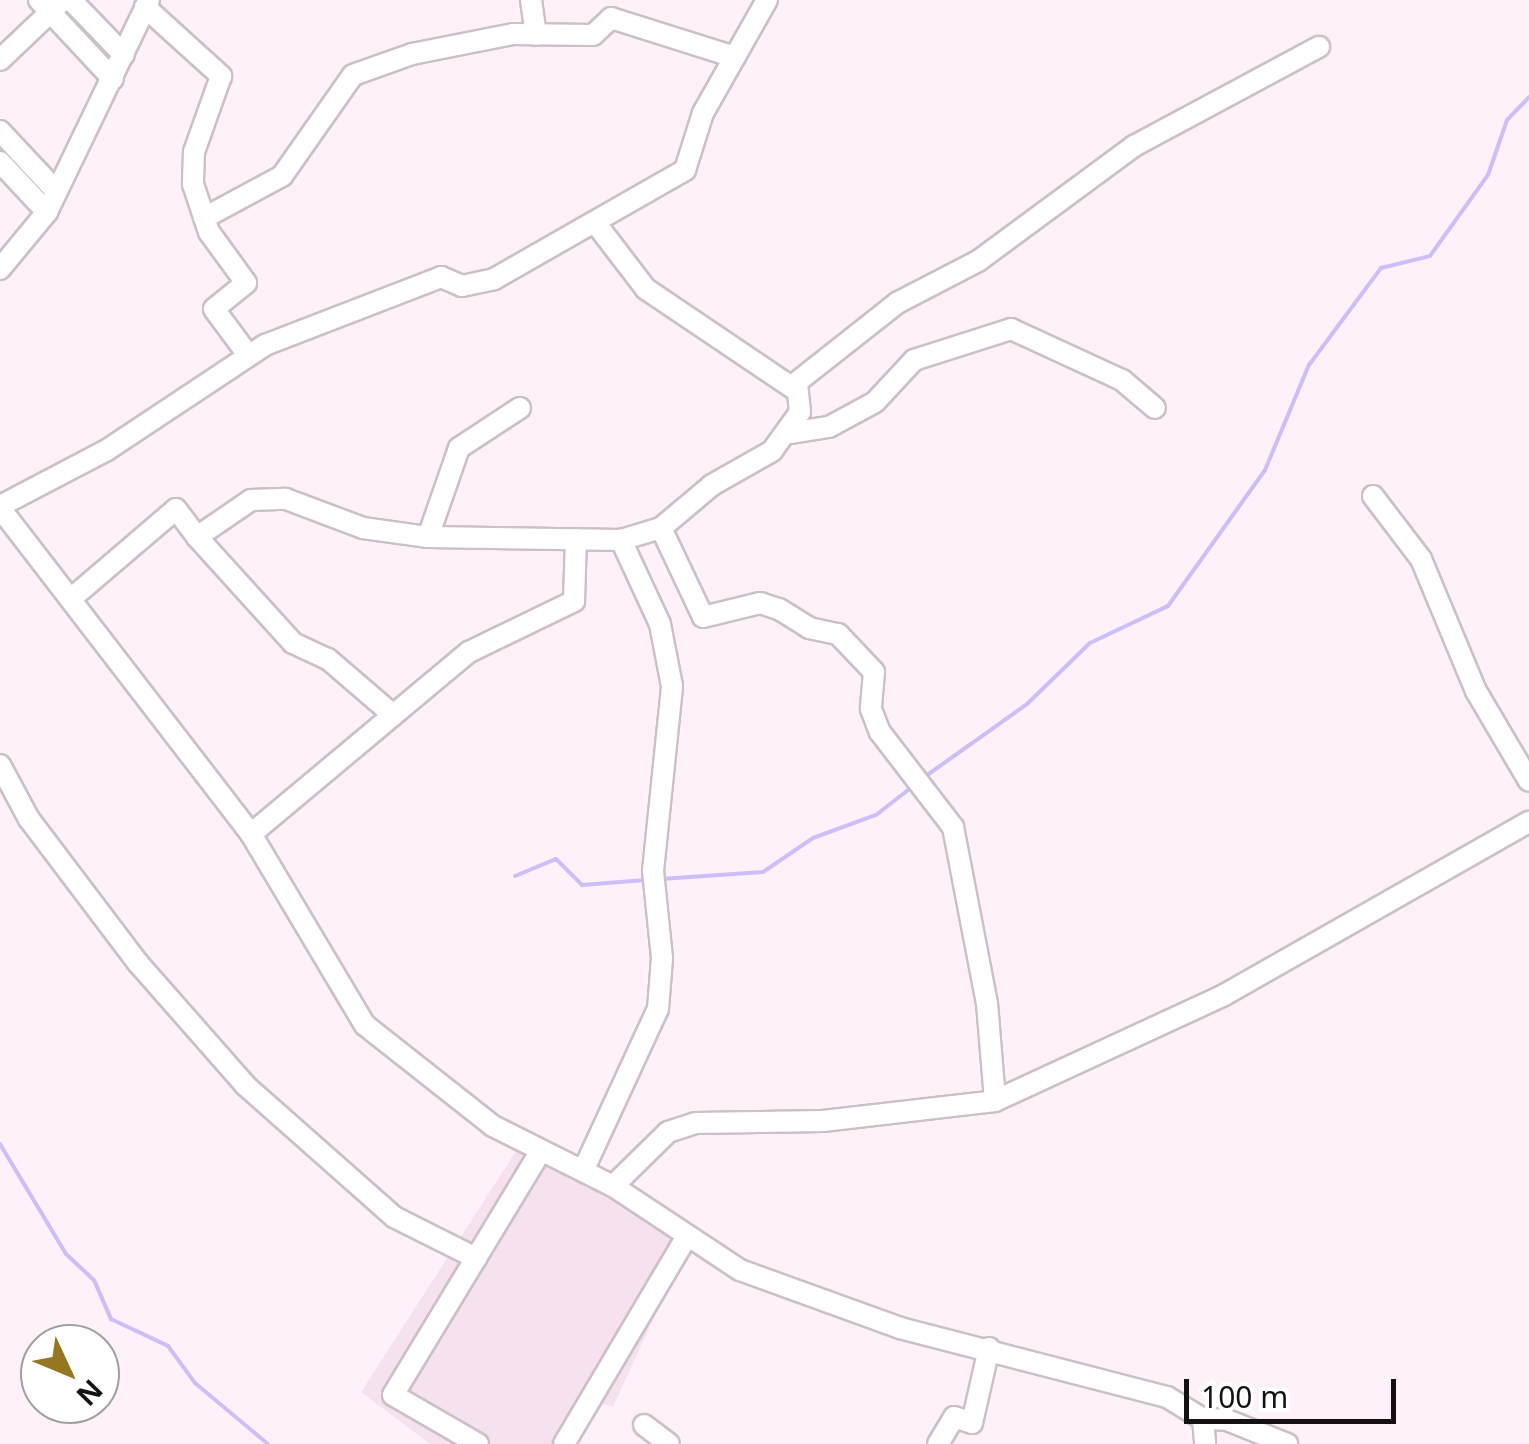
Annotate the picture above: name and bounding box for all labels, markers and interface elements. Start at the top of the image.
north arrow [20,1324,120,1424]
scale bar [1189,1359,1402,1421]
text: N [69,1372,112,1415]
text: 100 m [1201,1376,1288,1417]

